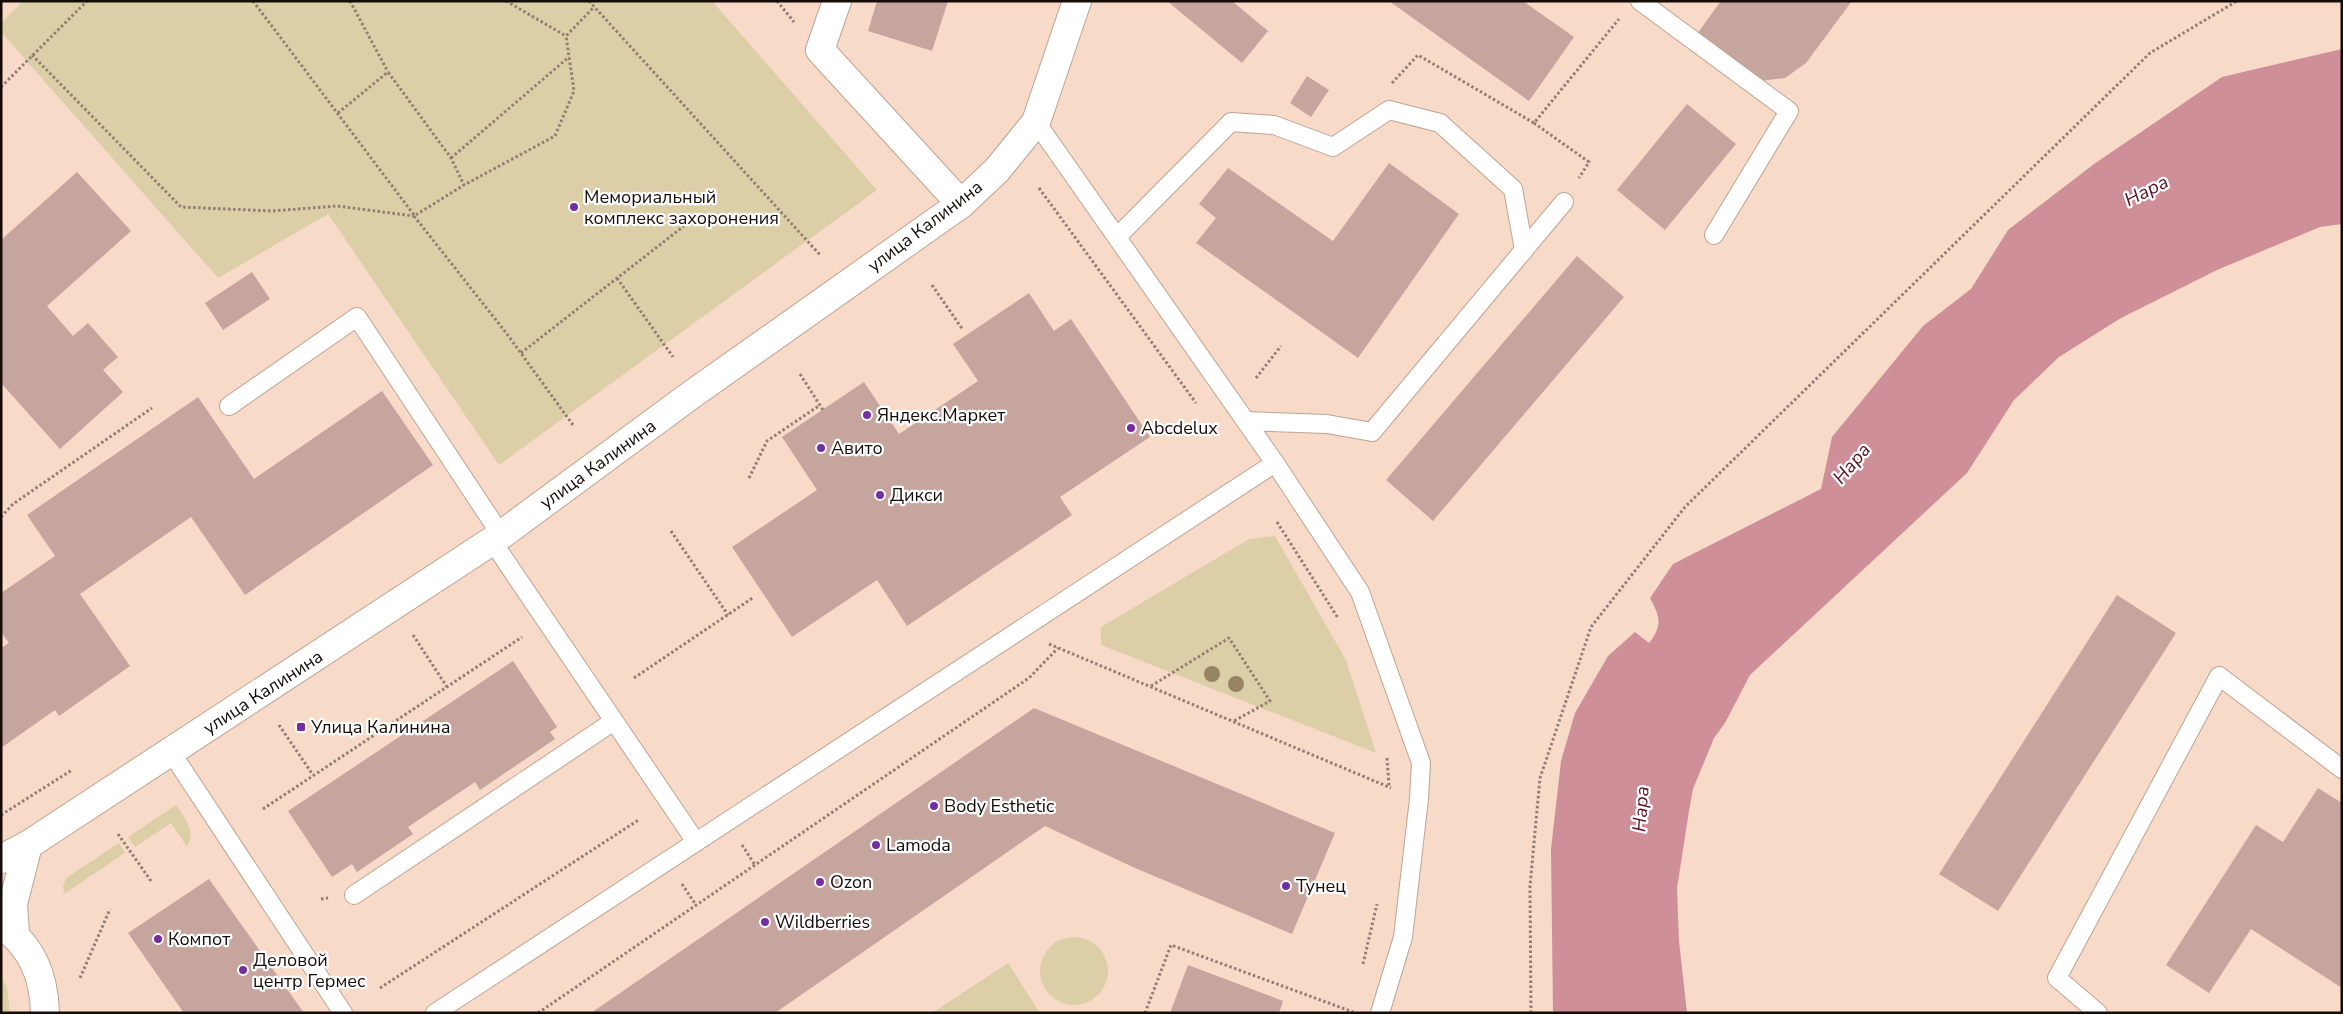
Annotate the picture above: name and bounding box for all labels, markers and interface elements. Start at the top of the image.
water label: Нара [2120,169,2173,213]
street label: улица Калинина [863,175,987,277]
place label: Мемориальный комплекс захоронения [584,185,779,230]
marker: Мемориальный комплекс захоронения [568,201,580,213]
place label: Яндекс.Маркет [877,403,1005,427]
marker: Яндекс.Маркет [861,409,873,421]
street label: улица Калинина [535,414,661,514]
place label: Abcdelux [1141,416,1218,440]
marker: Abcdelux [1125,422,1137,434]
place label: Авито [831,436,883,460]
water label: Нара [1827,438,1877,490]
marker: Авито [815,442,827,454]
place label: Дикси [890,483,943,507]
marker: Дикси [874,489,886,501]
street label: улица Калинина [198,644,328,740]
place label: Улица Калинина [310,715,451,739]
marker: Улица Калинина [295,721,307,733]
water label: Нара [1626,785,1656,833]
place label: Body Esthetic [944,794,1054,818]
marker: Body Esthetic [928,800,940,812]
place label: Lamoda [886,833,951,857]
marker: Lamoda [870,839,882,851]
place label: Ozon [830,870,872,894]
place label: Тунец [1296,874,1346,898]
marker: Ozon [814,876,826,888]
marker: Тунец [1280,880,1292,892]
place label: Wildberries [775,910,870,934]
marker: Wildberries [759,916,771,928]
place label: Компот [168,927,230,951]
marker: Компот [152,933,164,945]
place label: Деловой центр Гермес [253,948,366,993]
marker: Деловой центр Гермес [237,964,249,976]

